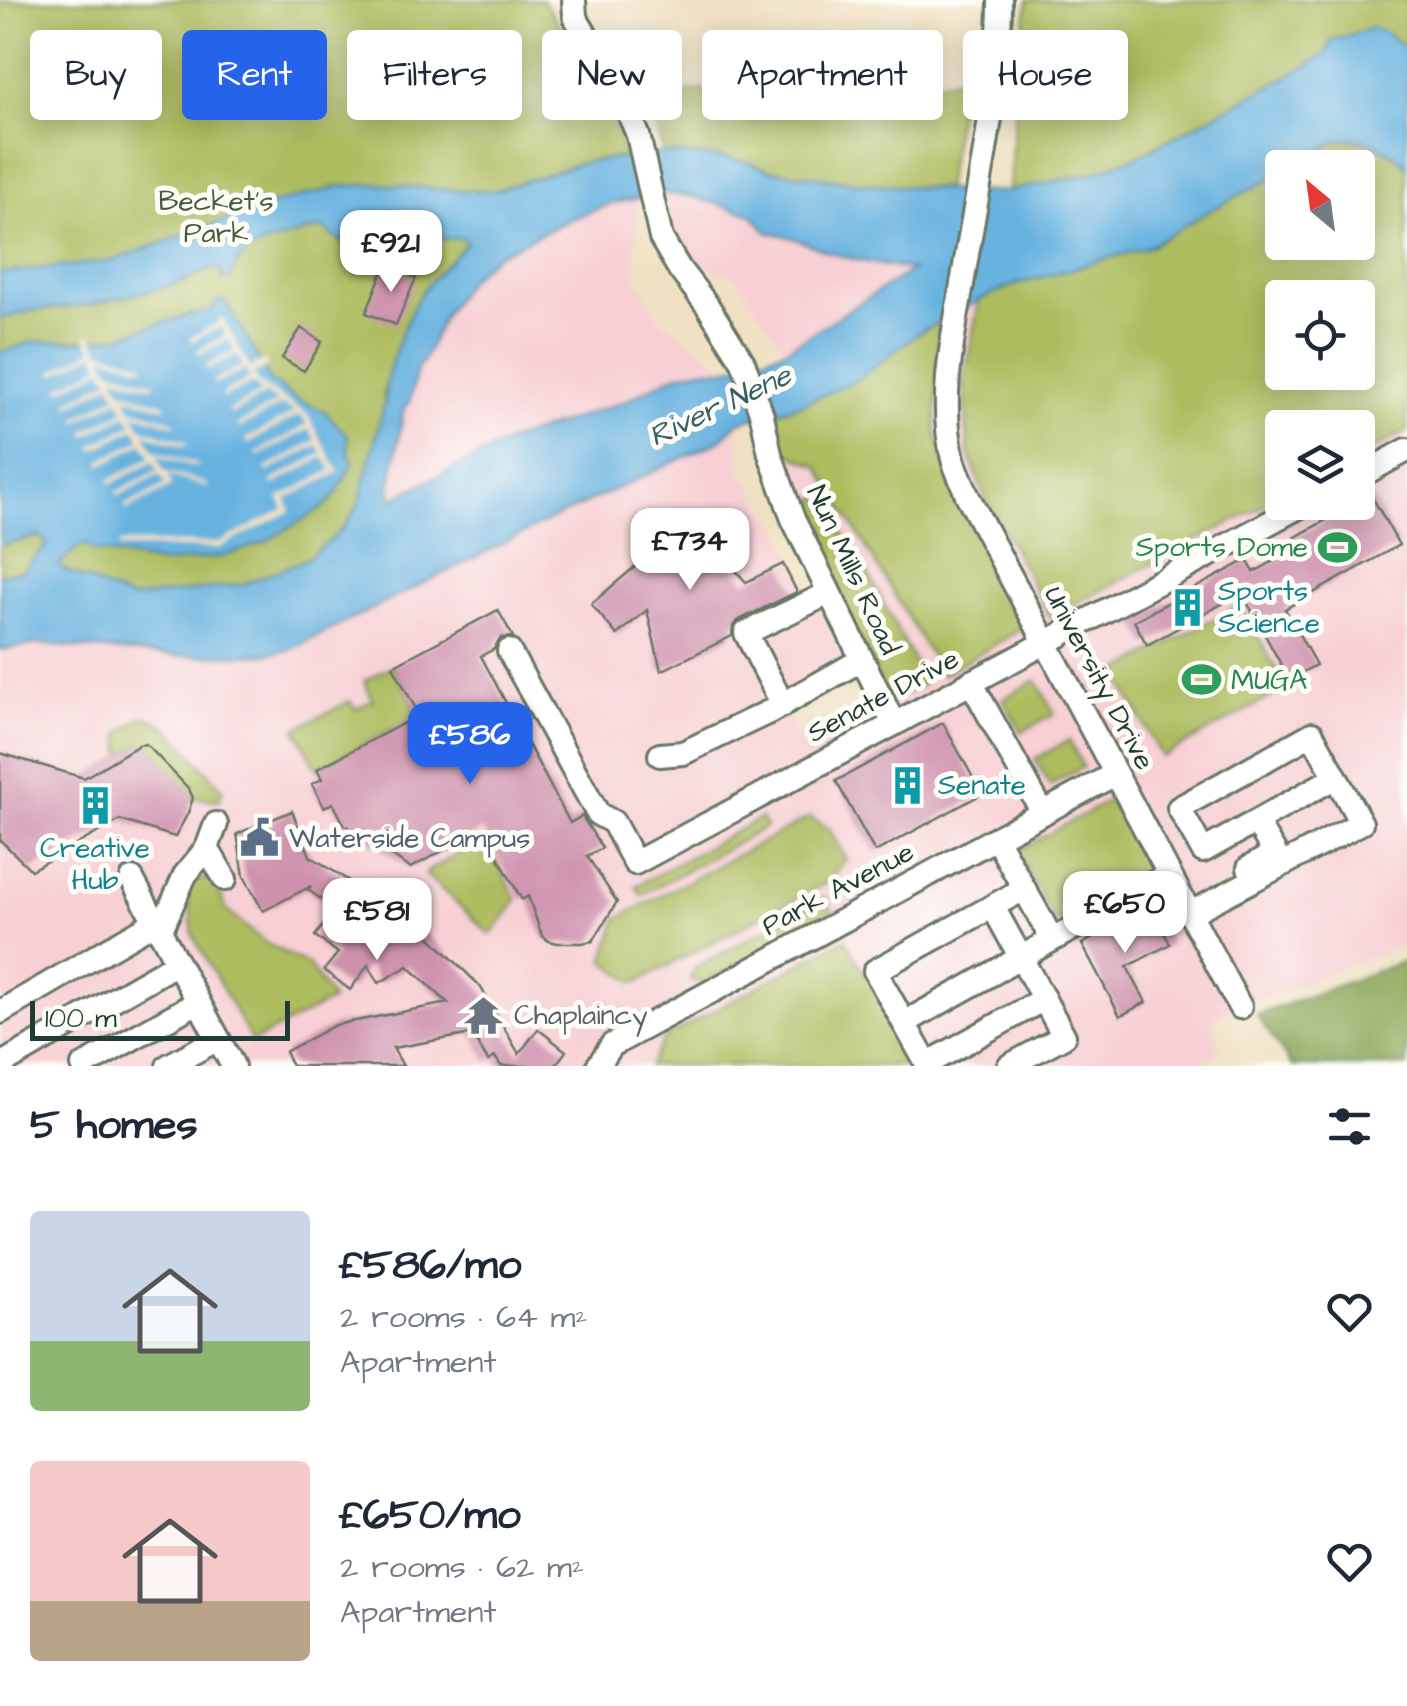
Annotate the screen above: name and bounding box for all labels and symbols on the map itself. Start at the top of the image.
north arrow [1265,150,1375,260]
park label: Becket's Park [158,182,274,253]
pin: £921 [332,210,450,295]
water label: River Nene [642,354,800,457]
street label: Nun Mills Road [797,479,909,661]
pin: £734 [631,508,749,593]
sports icon: Sports Dome [1317,526,1359,568]
place label: Sports Dome [1136,528,1308,567]
place label: Sports Science [1218,572,1320,643]
street label: University Drive [1032,579,1164,778]
building icon: Sports Science [1167,586,1209,628]
street label: Senate Drive [800,640,966,752]
sports icon: MUGA [1180,659,1222,701]
place label: MUGA [1231,661,1307,700]
pin: £586 [411,702,529,787]
building icon: Senate [887,764,929,806]
place label: Senate [938,766,1026,805]
building icon: Creative Hub [74,785,116,827]
public building icon: Waterside Campus [238,817,280,859]
place label: Waterside Campus [289,819,530,858]
place label: Creative Hub [40,829,150,900]
street label: Park Avenue [755,833,921,945]
pin: £650 [1066,871,1184,956]
pin: £581 [318,878,436,963]
temple icon: Chaplaincy [463,994,505,1036]
scale bar [30,996,290,1040]
place label: Chaplaincy [514,996,648,1037]

